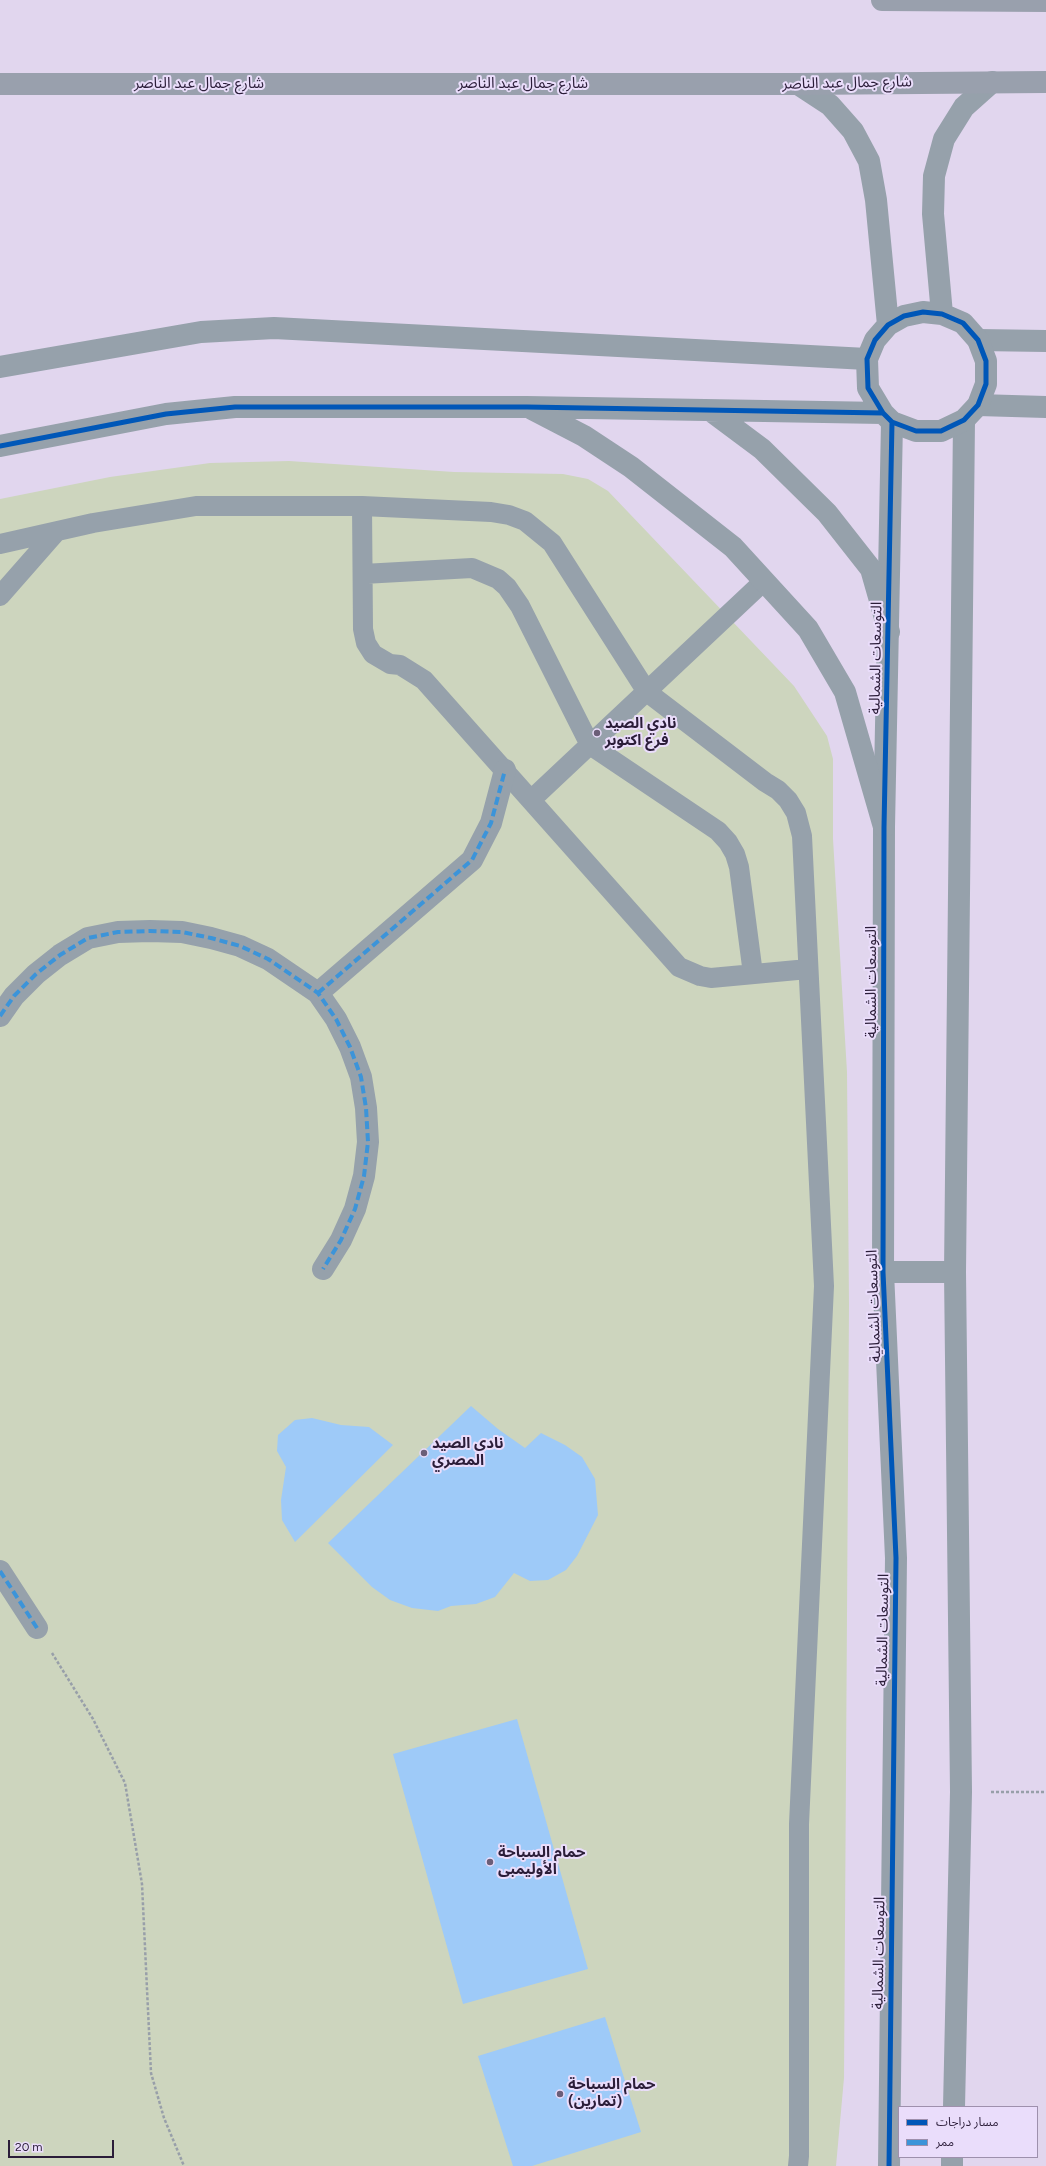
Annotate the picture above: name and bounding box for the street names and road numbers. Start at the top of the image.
street label: شارع جمال عبد الناصر [782,73,912,93]
street label: شارع جمال عبد الناصر [134,75,264,93]
street label: شارع جمال عبد الناصر [458,75,588,93]
street label: التوسعات الشمالية [866,601,886,715]
street label: التوسعات الشمالية [863,926,881,1038]
street label: التوسعات الشمالية [863,1249,885,1363]
street label: التوسعات الشمالية [873,1573,893,1687]
street label: التوسعات الشمالية [869,1896,889,2010]

